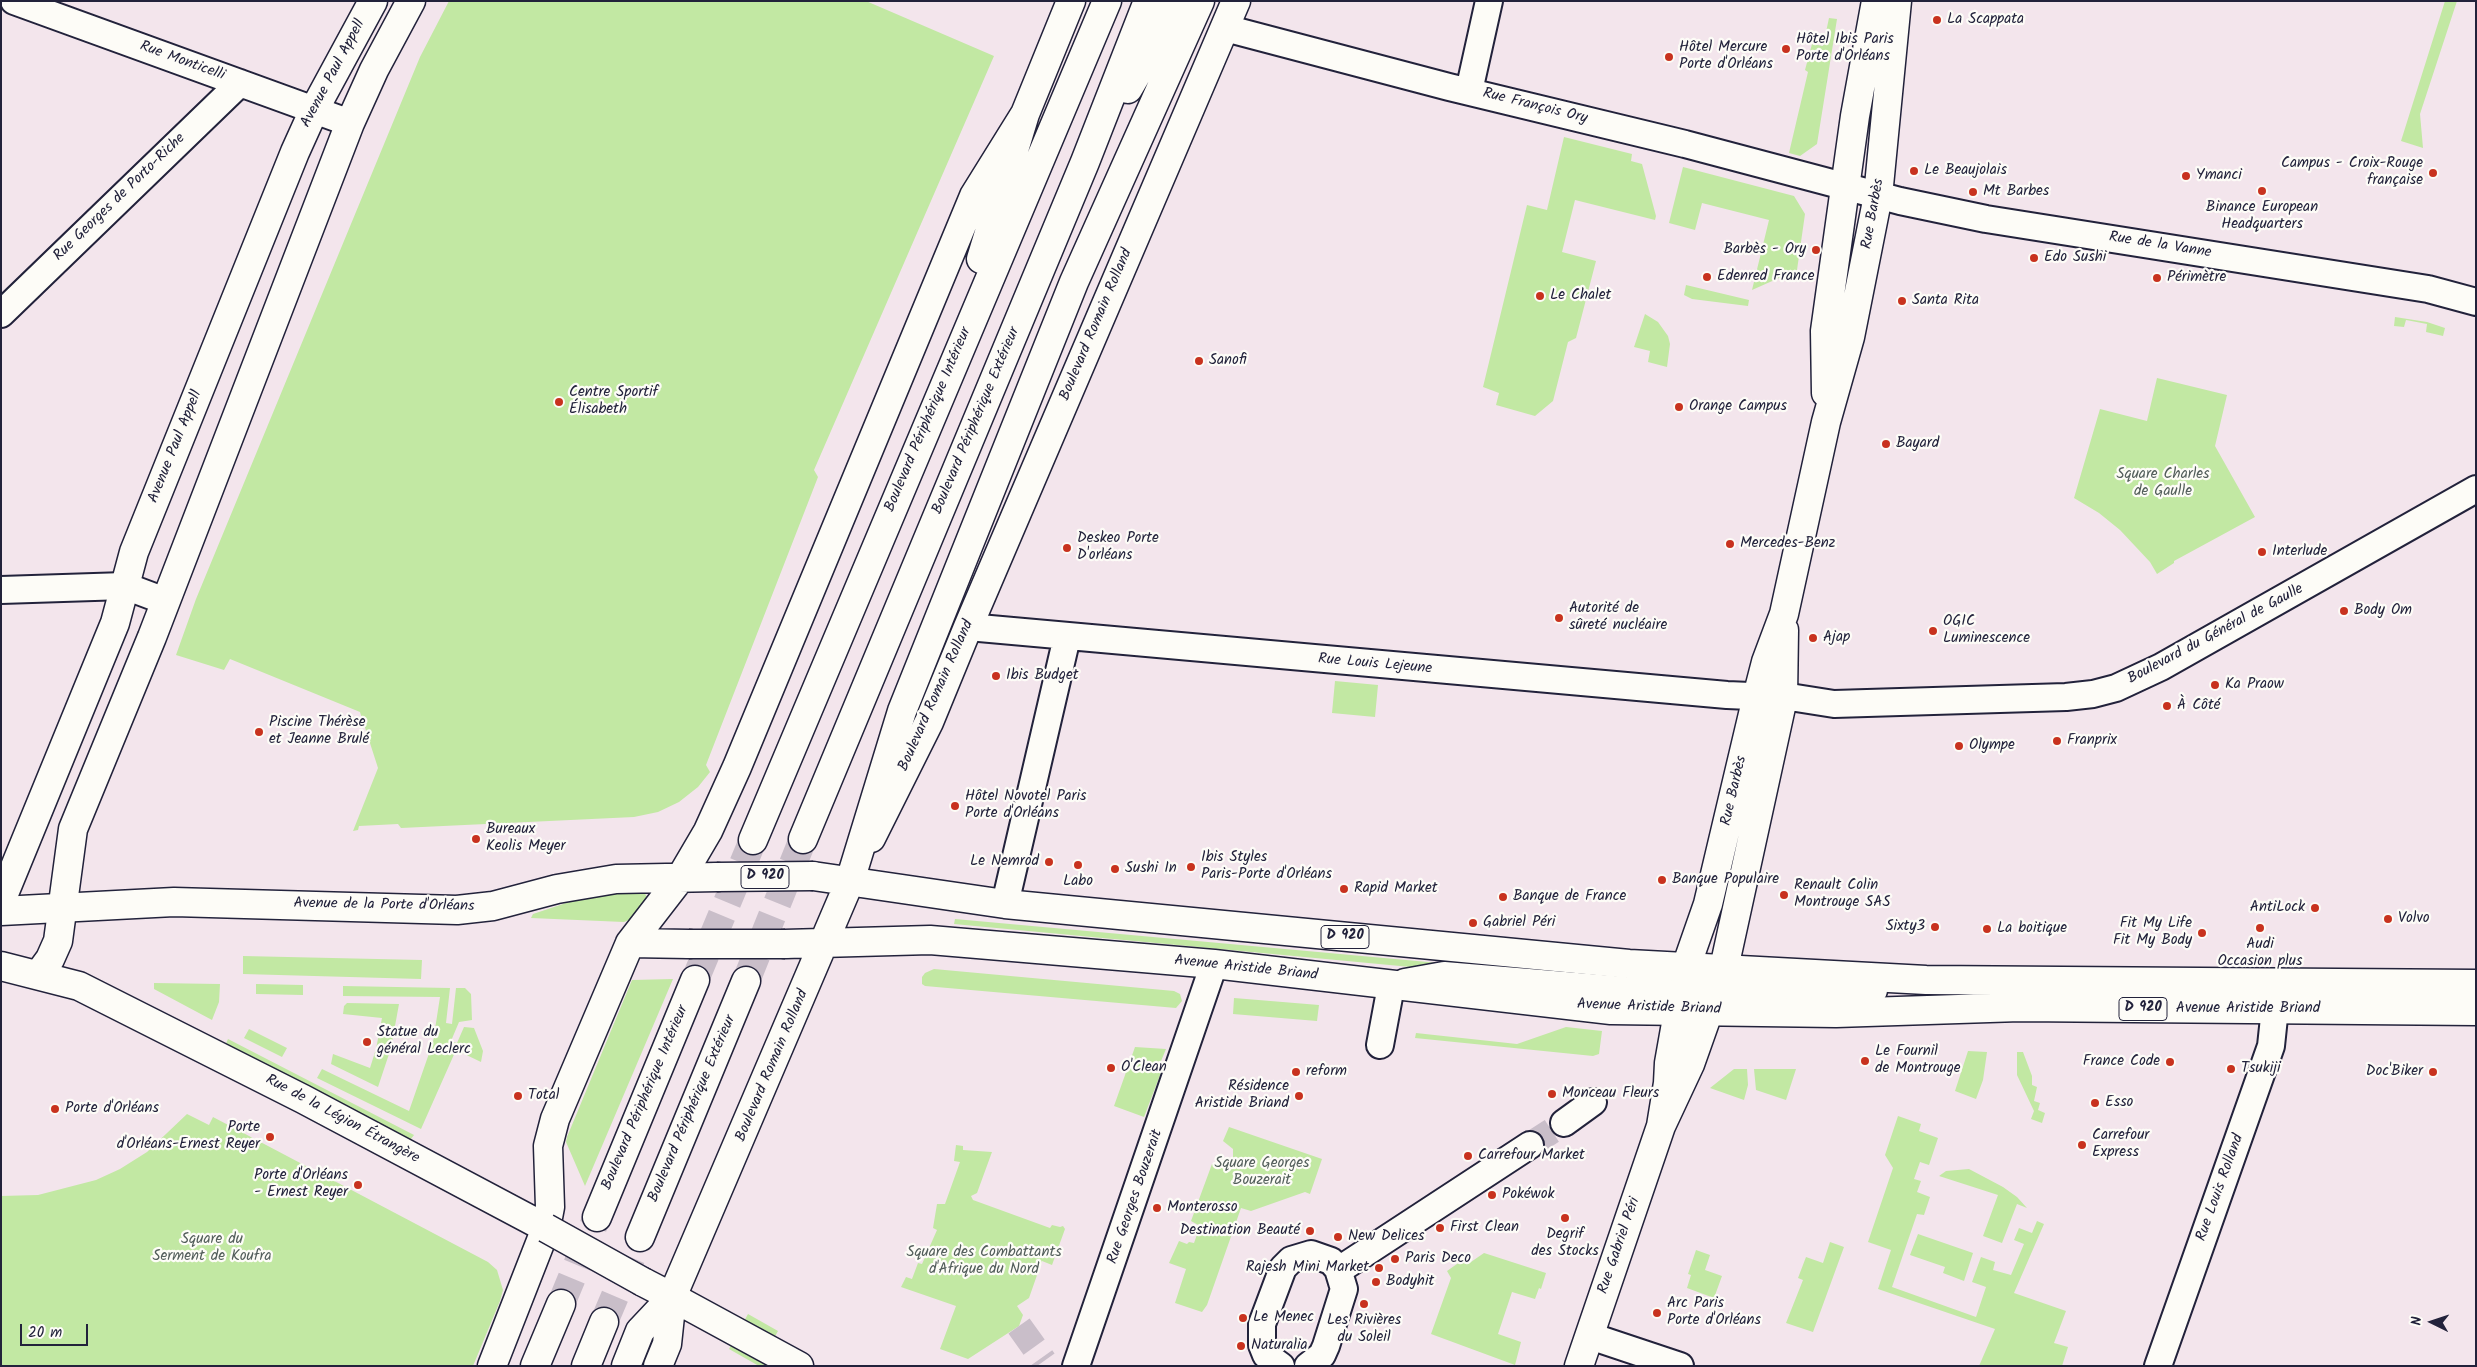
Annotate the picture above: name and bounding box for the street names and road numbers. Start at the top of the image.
street label: Avenue Paul Appell [298,17,370,131]
street label: Rue Monticelli [137,38,227,86]
street label: Rue François Ory [1481,85,1589,129]
street label: Rue Georges de Porto-Riche [50,130,190,266]
street label: Rue Barbès [1859,177,1889,251]
street label: Rue de la Vanne [2107,229,2213,263]
street label: Boulevard Romain Rolland [1057,246,1137,404]
street label: Boulevard Périphérique Intérieur [882,325,976,515]
street label: Boulevard Périphérique Extérieur [929,325,1025,517]
street label: Avenue Paul Appell [145,388,207,506]
street label: Boulevard du Général de Gaulle [2125,581,2307,689]
street label: Boulevard Romain Rolland [896,618,978,774]
street label: Rue Louis Lejeune [1317,651,1433,679]
street label: Rue Barbès [1718,754,1752,828]
road number: D 920 [741,866,789,889]
street label: Avenue de la Porte d'Orléans [293,895,475,917]
road number: D 920 [1321,926,1369,949]
street label: Avenue Aristide Briand [1173,952,1319,986]
street label: Boulevard Romain Rolland [733,987,813,1145]
street label: Avenue Aristide Briand [1577,996,1721,1020]
road number: D 920 [2119,998,2167,1021]
street label: Avenue Aristide Briand [2176,1000,2320,1018]
street label: Boulevard Périphérique Intérieur [599,1003,693,1193]
street label: Boulevard Périphérique Extérieur [645,1013,741,1205]
street label: Rue de la Légion Étrangère [262,1072,422,1168]
street label: Rue Georges Bouzerait [1105,1127,1167,1267]
street label: Rue Louis Rolland [2193,1132,2249,1244]
street label: Rue Gabriel Péri [1595,1195,1645,1297]

